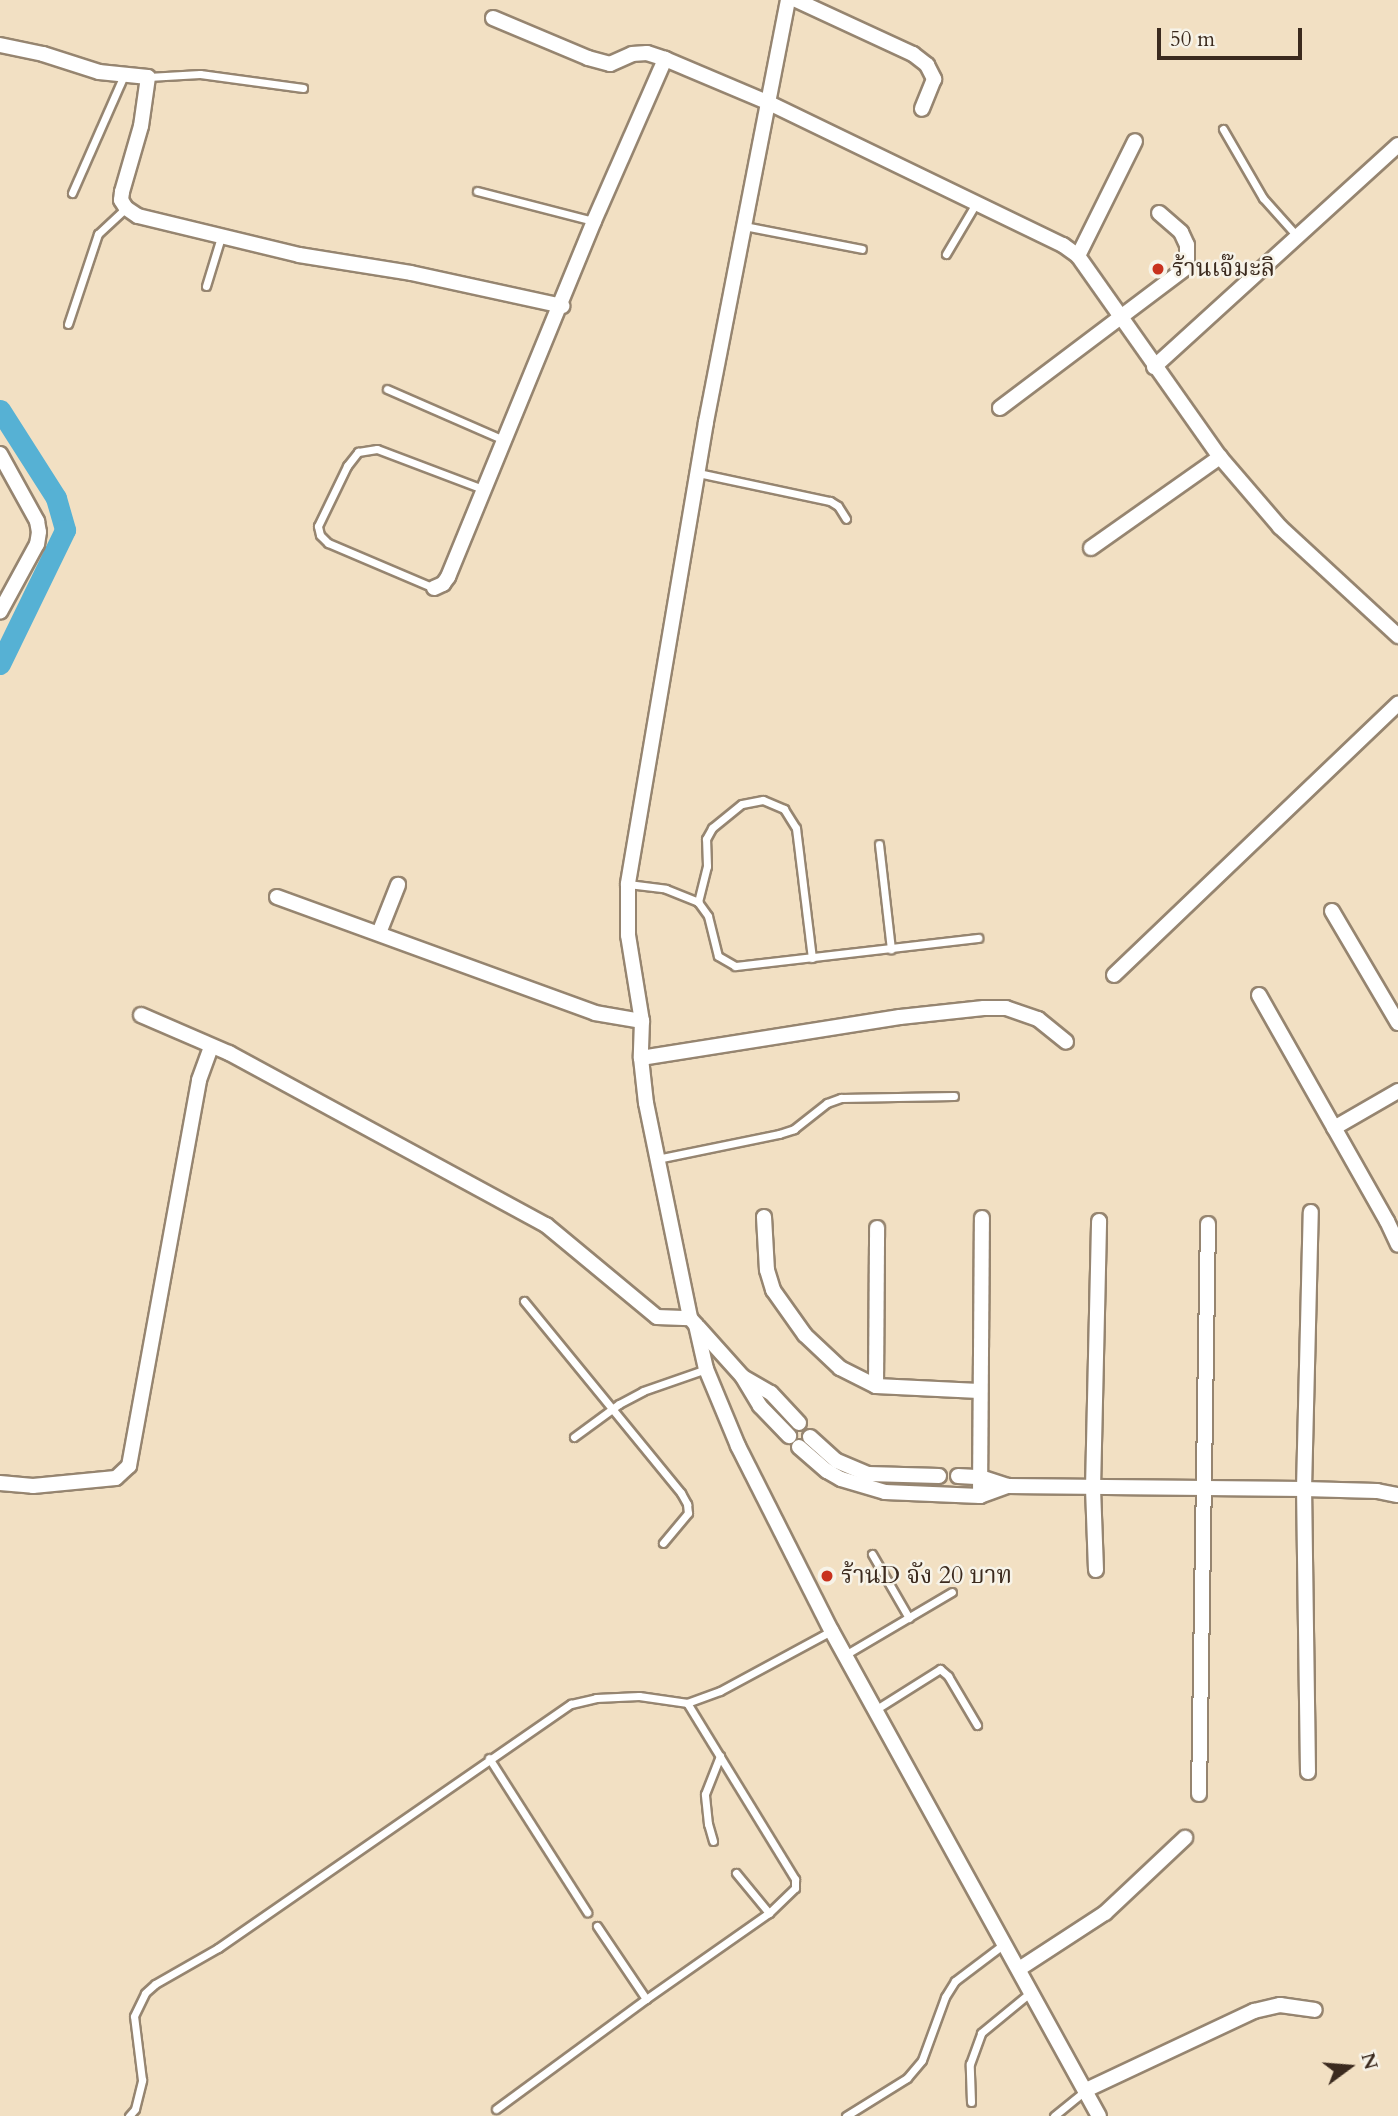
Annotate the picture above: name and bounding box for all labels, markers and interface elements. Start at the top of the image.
scale bar [1160,14,1305,58]
text: 50 m [1170,25,1215,54]
place label: ร้านเจ๊มะลิ [1172,255,1275,283]
marker: ร้านเจ๊มะลิ [1150,261,1166,277]
place label: ร้านD จัง 20 บาท [841,1562,1012,1590]
marker: ร้านD จัง 20 บาท [819,1568,835,1584]
north arrow [1314,2032,1384,2102]
text: N [1354,2050,1384,2073]

